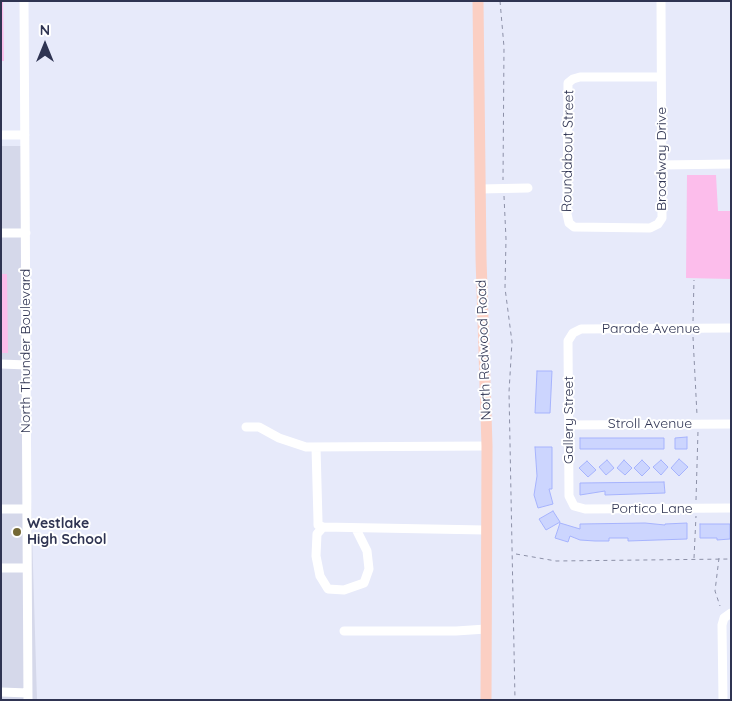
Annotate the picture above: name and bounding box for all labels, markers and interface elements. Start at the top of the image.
north arrow [20,20,70,70]
text: N [40,21,50,39]
street label: Roundabout Street [559,90,577,212]
street label: Broadway Drive [654,107,670,211]
street label: North Thunder Boulevard [18,269,34,433]
street label: North Redwood Road [473,279,495,421]
street label: Parade Avenue [602,321,700,337]
street label: Gallery Street [561,376,577,464]
street label: Stroll Avenue [608,416,692,432]
street label: Portico Lane [611,501,693,517]
place label: Westlake High School [27,516,107,548]
marker: Westlake High School [11,526,23,538]

